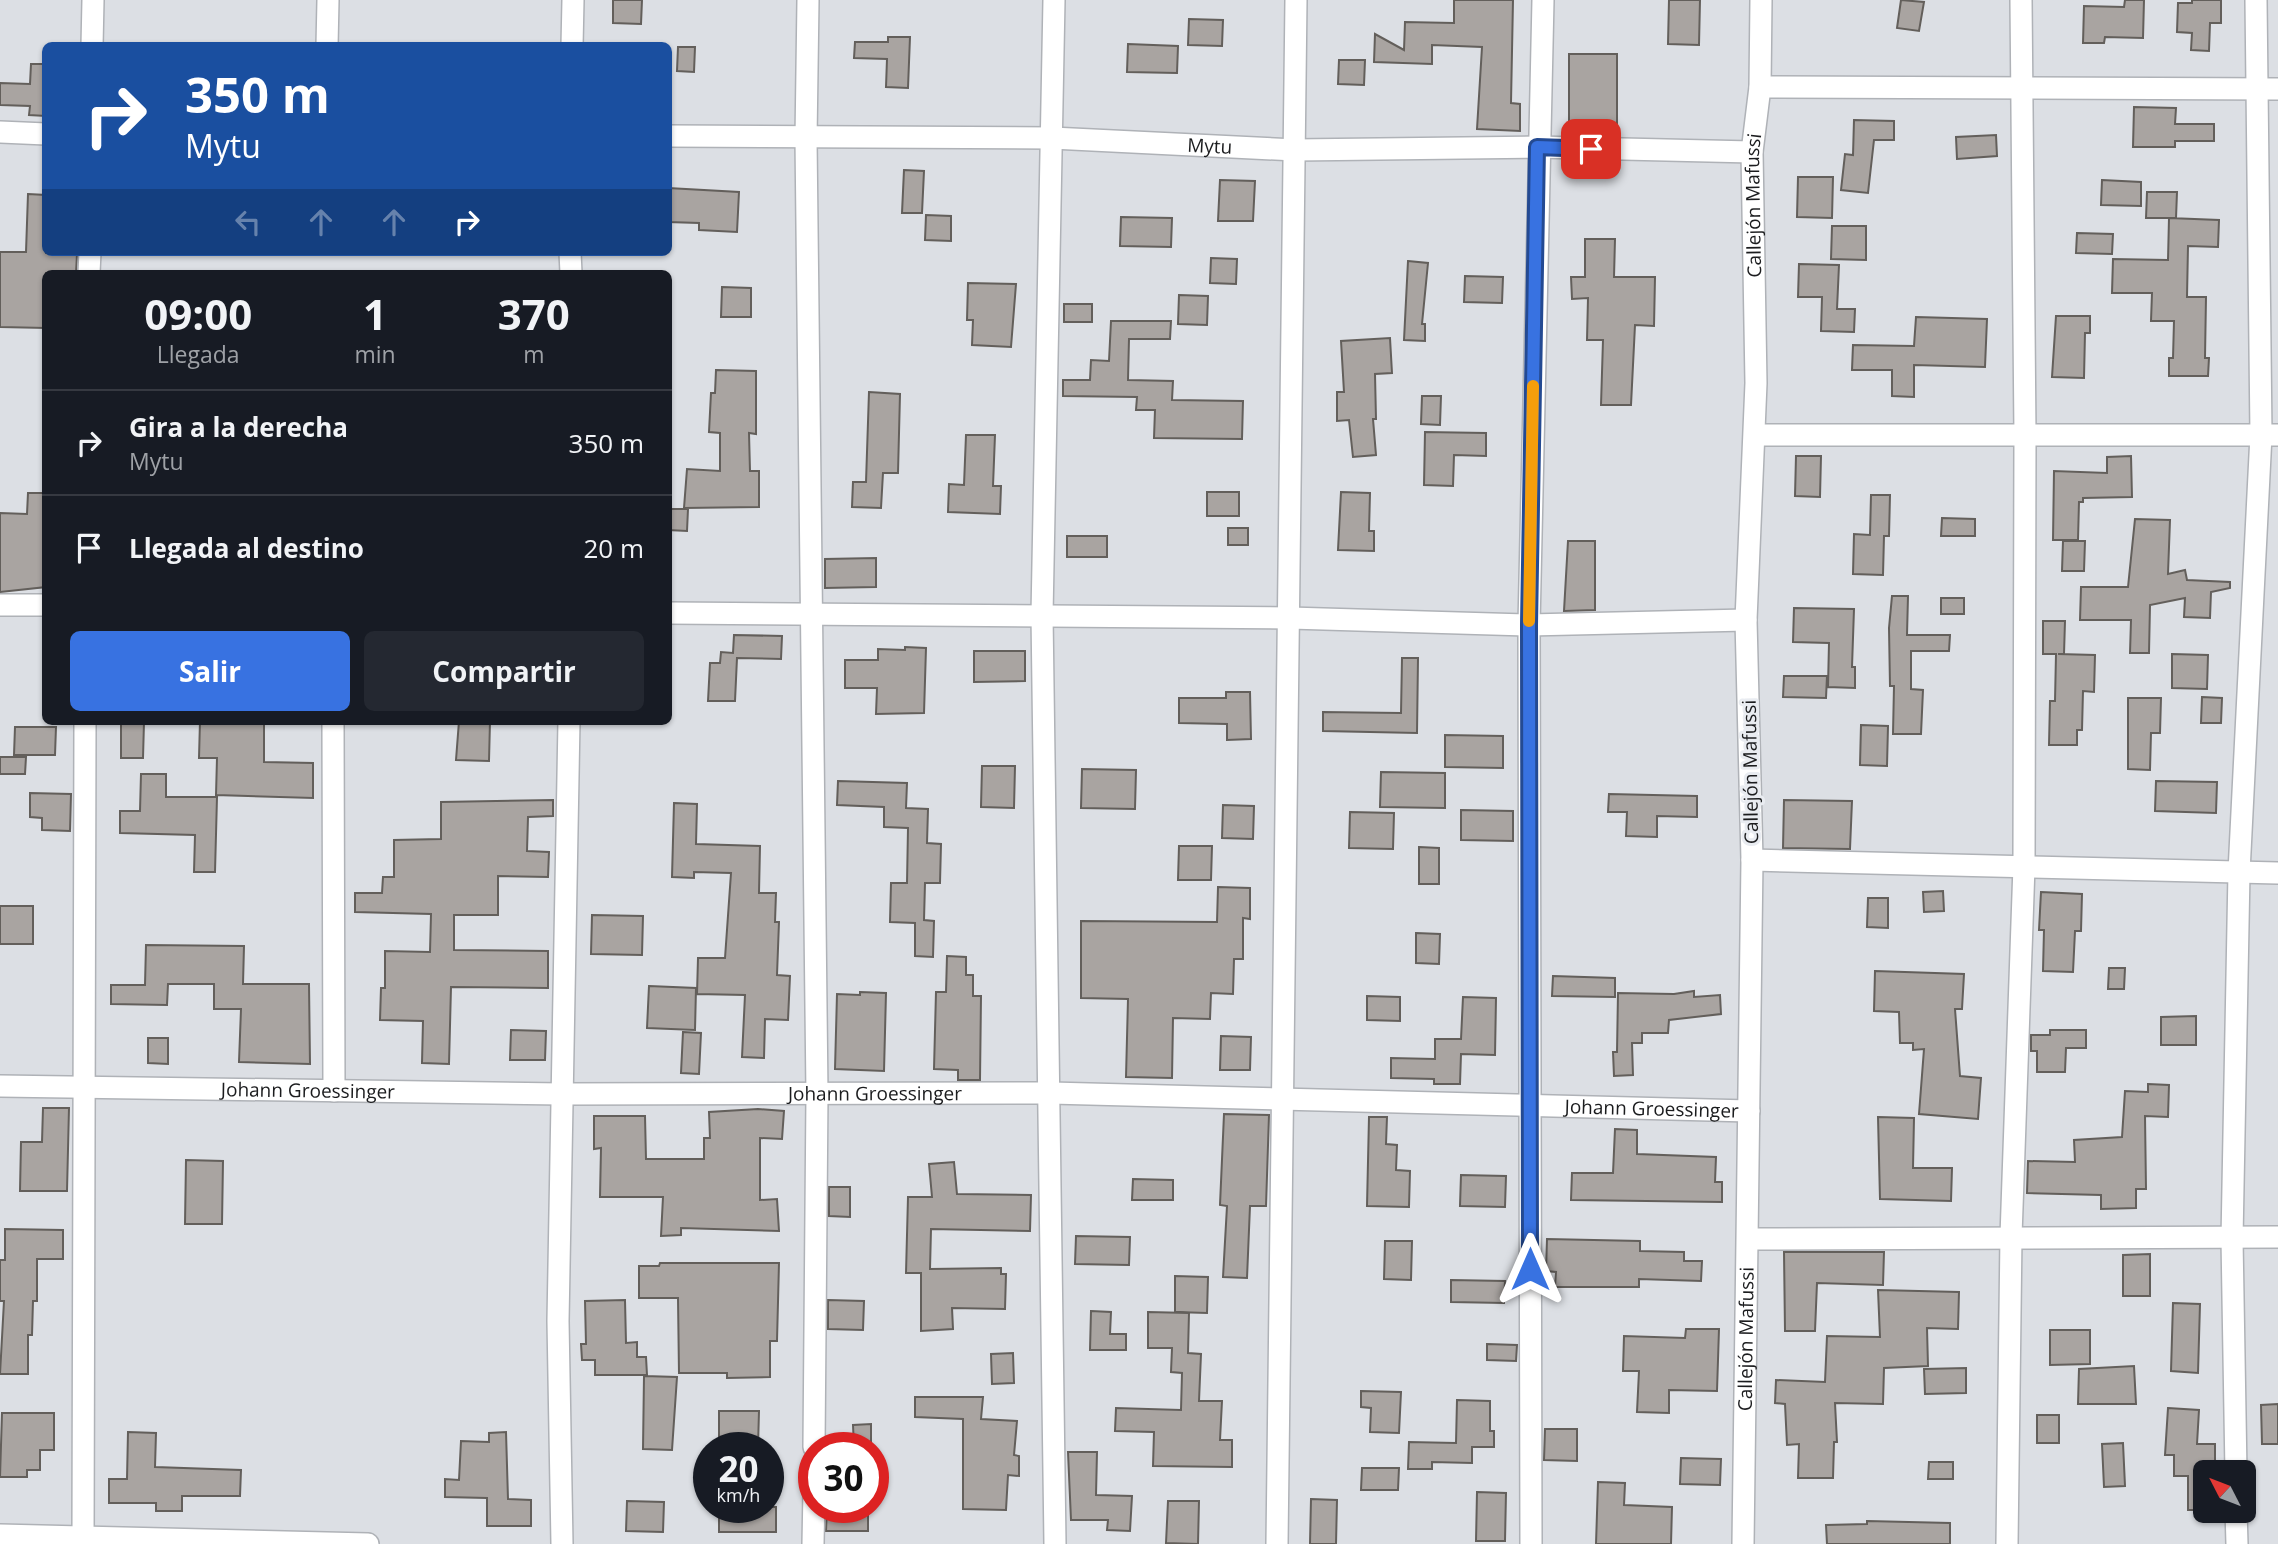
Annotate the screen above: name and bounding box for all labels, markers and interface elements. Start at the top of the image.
text: 350 m [185,61,330,127]
icon: right [70,70,161,161]
pin [1561,119,1621,179]
text: Mytu [185,124,261,167]
icon: arrive [1572,130,1610,168]
street label: Mytu [1187,132,1233,160]
street label: Callejón Mafussi [1739,132,1767,278]
icon: left [229,203,267,241]
icon: ahead [302,203,340,241]
icon: ahead [375,203,413,241]
icon: right [448,203,486,241]
text: 09:00 [144,285,252,342]
text: 1 [363,285,387,342]
text: 370 [498,285,570,342]
text: Llegada [157,338,240,370]
text: min [354,338,396,370]
text: m [523,338,544,370]
text: Gira a la derecha [129,409,348,445]
icon: right [70,424,108,462]
text: 350 m [569,425,644,461]
text: Mytu [129,445,184,477]
icon: arrive [70,529,108,567]
text: Llegada al destino [129,530,364,566]
text: 20 m [583,530,644,566]
button: Salir [70,631,350,711]
button: Compartir [364,631,644,711]
street label: Callejón Mafussi [1736,700,1764,844]
street label: Johann Groessinger [219,1076,395,1105]
street label: Johann Groessinger [786,1080,962,1107]
street label: Johann Groessinger [1562,1093,1739,1124]
position arrow [1493,1232,1567,1306]
street label: Callejón Mafussi [1732,1267,1760,1411]
speed limit sign: 30 [798,1432,889,1523]
text: 20 [718,1445,759,1492]
north arrow [2193,1460,2256,1522]
map controls [2193,1460,2256,1523]
text: km/h [717,1483,760,1507]

